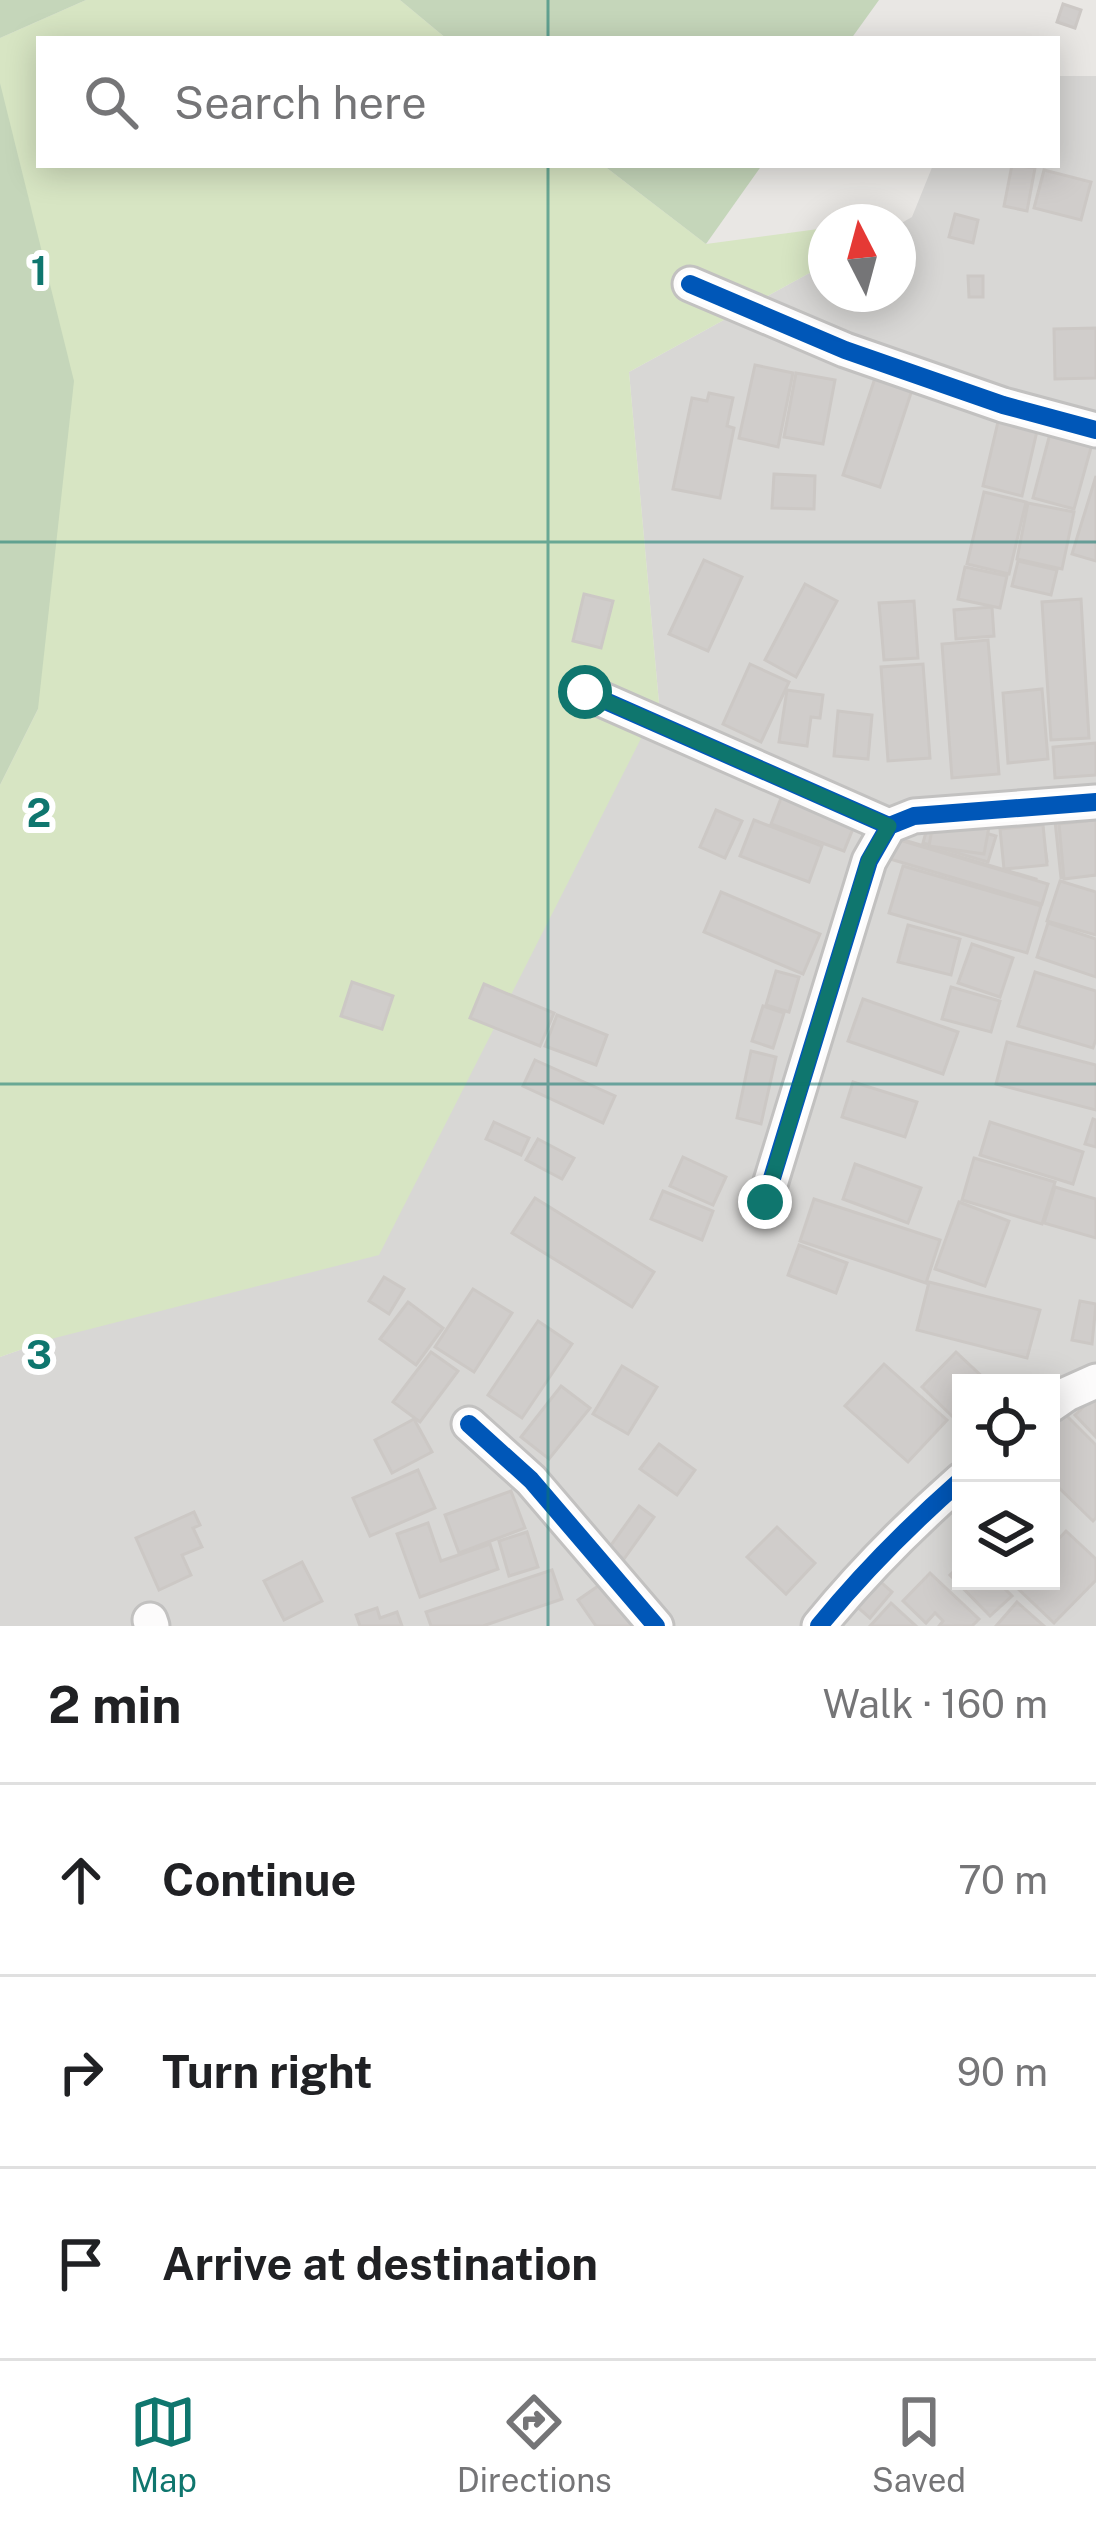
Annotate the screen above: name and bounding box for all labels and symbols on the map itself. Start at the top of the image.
north arrow [808,204,916,312]
text: 1 [31,248,47,294]
route start [558,665,612,719]
text: 2 [27,790,51,836]
route end [738,1175,792,1229]
text: 3 [26,1332,52,1378]

